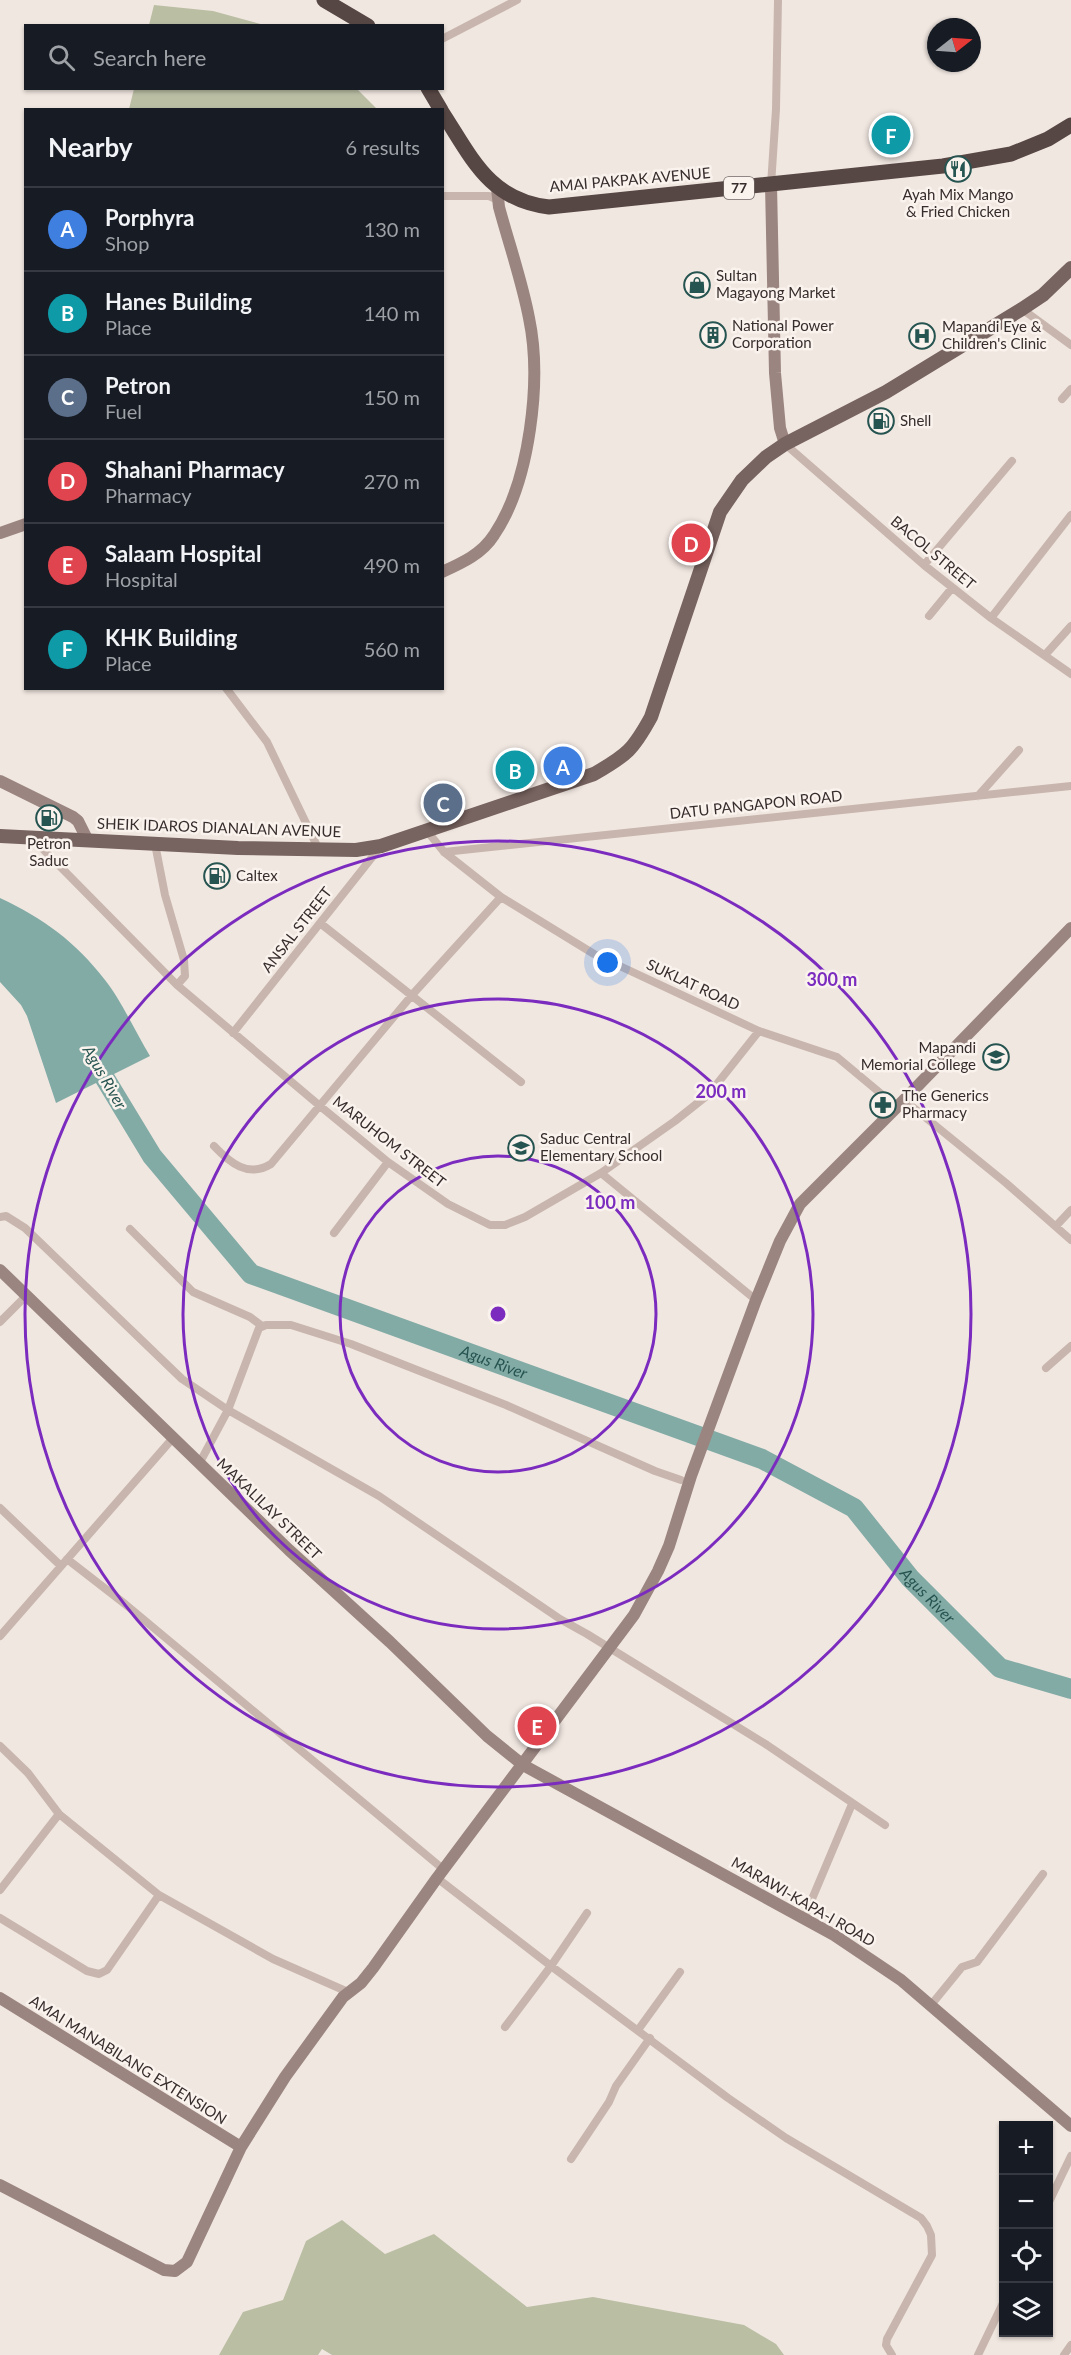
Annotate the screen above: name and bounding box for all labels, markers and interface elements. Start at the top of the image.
north arrow [927,18,981,72]
search box [24,24,444,90]
icon: search [45,41,78,74]
text: Search here [93,44,206,71]
pin: F [872,112,910,158]
text: Nearby [48,131,133,163]
text: 6 results [345,135,420,159]
restaurant icon: Ayah Mix Mango & Fried Chicken [943,154,973,184]
street label: AMAI PAKPAK AVENUE [549,163,711,195]
road number: 77 [724,177,754,199]
place label: Ayah Mix Mango & Fried Chicken [902,185,1014,220]
text: Porphyra [105,204,194,231]
text: A [61,217,74,241]
text: 130 m [364,217,420,241]
text: Shop [105,231,149,255]
place label: Sultan Magayong Market [716,266,836,301]
shop icon: Sultan Magayong Market [682,270,712,300]
text: Hanes Building [105,288,252,315]
text: B [61,301,74,325]
text: 140 m [364,301,420,325]
text: Place [105,315,152,339]
place label: National Power Corporation [732,316,834,351]
place label: Mapandi Eye & Children's Clinic [942,317,1047,352]
building icon: National Power Corporation [698,320,728,350]
hospital icon: Mapandi Eye & Children's Clinic [907,321,937,351]
text: Petron [105,372,171,399]
text: C [61,385,74,409]
text: 150 m [364,385,420,409]
text: Fuel [105,399,142,423]
fuel station icon: Shell [866,406,896,436]
place label: Shell [900,411,931,429]
text: Shahani Pharmacy [105,456,285,483]
text: D [60,469,75,493]
text: 270 m [364,469,420,493]
text: Pharmacy [105,483,192,507]
street label: BACOL STREET [888,512,980,593]
pin: D [672,520,710,566]
text: Salaam Hospital [105,540,261,567]
text: E [62,553,73,577]
text: 490 m [364,553,420,577]
text: Hospital [105,567,178,591]
text: KHK Building [105,624,237,651]
text: F [62,637,73,661]
text: 560 m [364,637,420,661]
text: Place [105,651,152,675]
pin: A [544,744,582,789]
pin: B [496,748,534,792]
pin: C [424,780,462,826]
street label: DATU PANGAPON ROAD [669,786,843,822]
fuel station icon: Petron Saduc [34,803,64,833]
street label: SHEIK IDAROS DIANALAN AVENUE [97,814,341,840]
place label: Petron Saduc [27,834,71,869]
fuel station icon: Caltex [202,861,232,891]
place label: Caltex [236,866,278,884]
street label: ANSAL STREET [257,883,335,976]
your location [593,948,622,977]
street label: SUKLAT ROAD [644,955,743,1014]
text: 300 m [807,968,857,990]
place label: Mapandi Memorial College [861,1038,976,1073]
water label: Agus River [79,1041,131,1112]
school or university icon: Mapandi Memorial College [981,1042,1011,1072]
text: 200 m [696,1080,746,1102]
place label: The Generics Pharmacy [902,1086,989,1121]
pharmacy icon: The Generics Pharmacy [868,1090,898,1120]
street label: MARUHOM STREET [330,1092,450,1191]
place label: Saduc Central Elementary School [540,1129,662,1164]
school or university icon: Saduc Central Elementary School [506,1133,536,1163]
text: 100 m [585,1191,635,1213]
centre of rings [488,1304,508,1324]
water label: Agus River [457,1340,531,1382]
street label: MAKALILAY STREET [214,1454,326,1563]
water label: Agus River [896,1563,960,1627]
pin: E [518,1704,556,1748]
street label: MARAWI-KAPA-I ROAD [728,1853,879,1950]
street label: AMAI MANABILANG EXTENSION [27,1991,230,2127]
map controls [999,2121,1053,2337]
button: + [999,2121,1053,2175]
button: − [999,2175,1053,2229]
button: locate [999,2229,1053,2283]
button: layers [999,2283,1053,2337]

